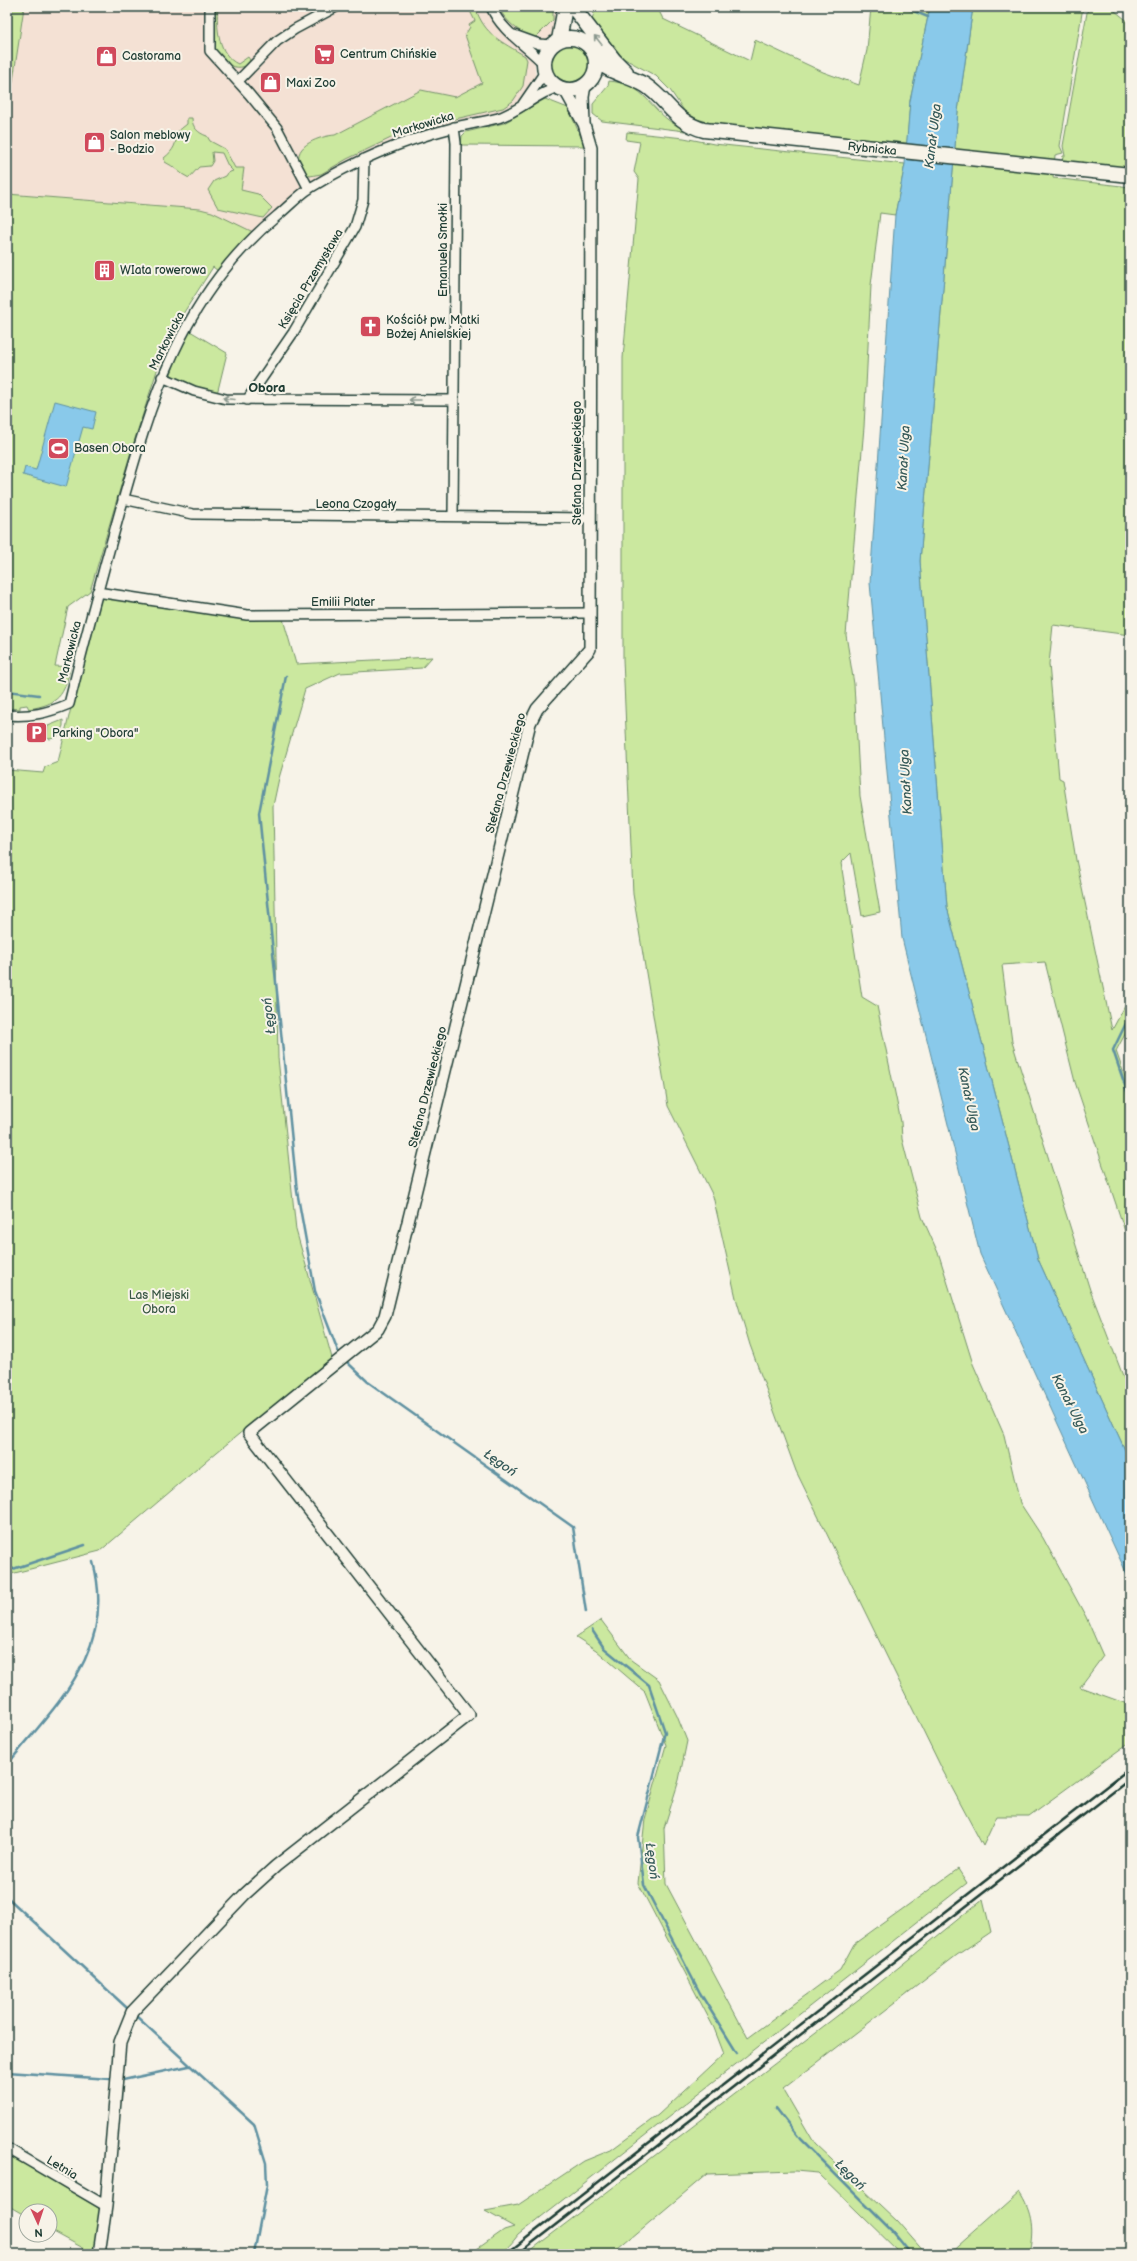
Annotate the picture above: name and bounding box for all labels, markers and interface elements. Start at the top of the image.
one-way arrow [594,34,602,45]
supermarket icon: Centrum Chińskie [312,41,338,67]
shop icon: Castorama [94,43,120,69]
place label: Centrum Chińskie [340,47,437,62]
place label: Castorama [122,49,181,64]
shop icon: Maxi Zoo [257,70,283,96]
place label: Maxi Zoo [286,76,336,91]
water label: Kanał Ulga [921,103,945,169]
street label: Markowicka [390,108,456,141]
place label: Salon meblowy - Bodzio [110,128,191,157]
shop icon: Salon meblowy - Bodzio [82,129,108,155]
street label: Rybnicka [847,139,898,159]
street label: Emanuela Smołki [436,203,451,297]
street label: Księcia Przemysława [275,226,347,332]
building icon: WIata rowerowa [92,257,118,283]
place label: WIata rowerowa [120,263,207,278]
street label: Markowicka [146,309,188,373]
place label: Kościół pw. Matki Bożej Anielskiej [386,313,480,342]
church icon: Kościół pw. Matki Bożej Anielskiej [357,314,383,340]
district label: Obora [249,380,285,396]
one-way arrow [223,395,236,403]
one-way arrow [409,396,422,404]
street label: Stefana Drzewieckiego [570,401,585,525]
water label: Kanał Ulga [894,425,914,491]
sports icon: Basen Obora [46,435,72,461]
place label: Basen Obora [74,441,146,456]
street label: Leona Czogały [315,497,397,512]
street label: Emilii Plater [311,595,376,610]
street label: Markowicka [55,619,85,685]
street label: Stefana Drzewieckiego [483,711,529,835]
parking icon: Parking "Obora" [24,720,50,746]
place label: Parking "Obora" [52,726,138,741]
water label: Kanał Ulga [896,749,916,815]
water label: Łęgoń [259,997,279,1035]
street label: Stefana Drzewieckiego [406,1025,450,1149]
water label: Kanał Ulga [954,1065,984,1133]
park label: Las Miejski Obora [129,1288,189,1317]
water label: Kanał Ulga [1048,1371,1092,1437]
water label: Łęgoń [480,1446,520,1480]
water label: Łęgoń [642,1842,662,1880]
street label: Letnia [44,2153,80,2183]
water label: Łęgoń [831,2156,869,2194]
north arrow [18,2203,58,2243]
text: N [34,2226,43,2239]

